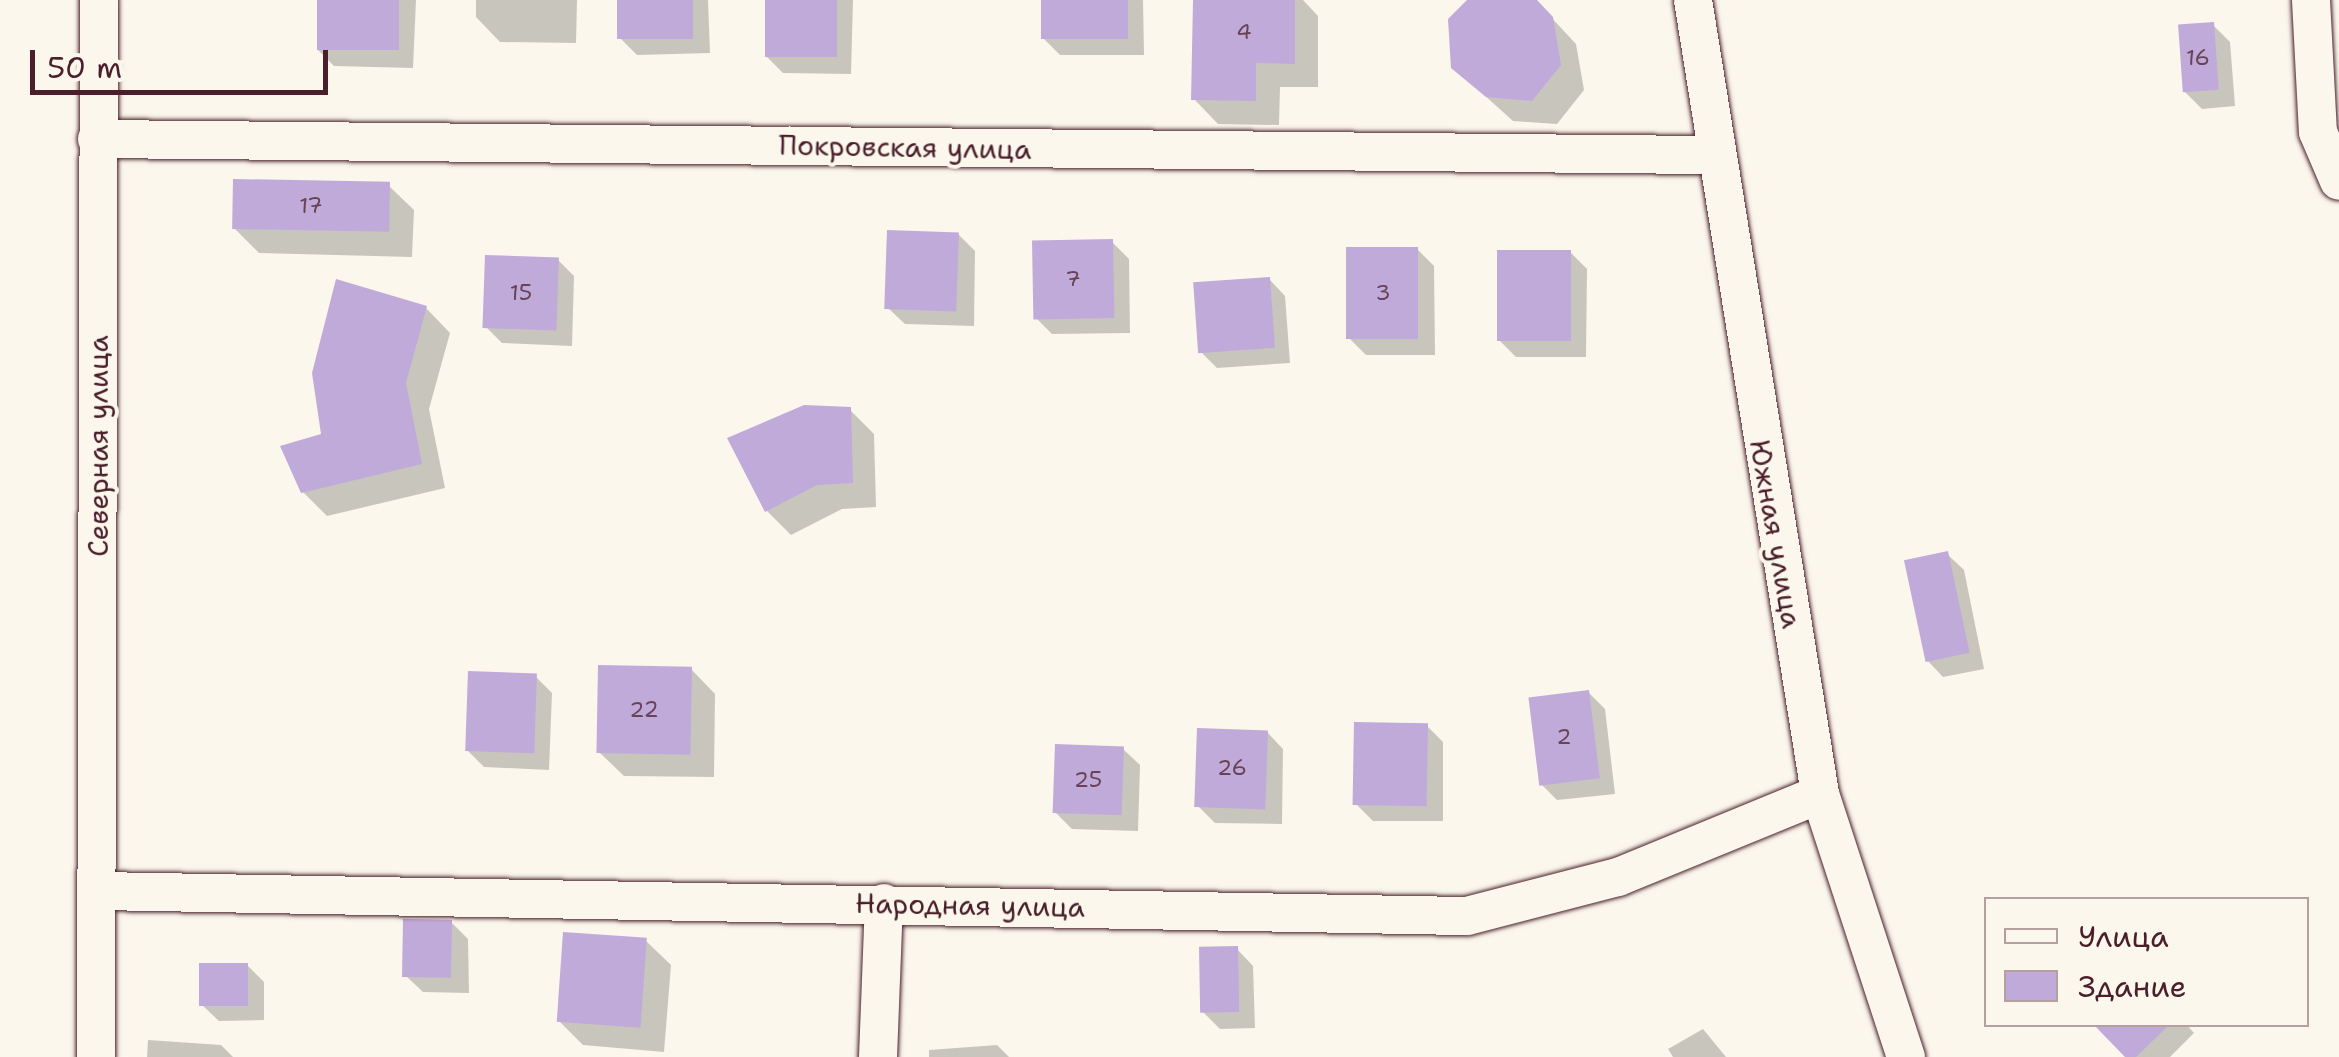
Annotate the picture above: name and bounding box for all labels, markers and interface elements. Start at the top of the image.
house number: 4 [1236,19,1252,45]
scale bar [35,30,332,92]
house number: 16 [2186,45,2210,71]
text: 50 m [47,47,122,88]
street label: Покровская улица [778,128,1032,166]
house number: 17 [299,193,323,219]
house number: 7 [1065,266,1081,292]
house number: 15 [510,280,532,306]
house number: 3 [1375,280,1391,306]
street label: Северная улица [81,335,115,557]
street label: Южная улица [1743,437,1809,631]
house number: 22 [629,697,659,723]
house number: 2 [1556,724,1572,750]
house number: 26 [1217,755,1247,781]
house number: 25 [1074,767,1102,793]
street label: Народная улица [855,886,1085,924]
legend [1984,897,2309,1027]
text: Улица [2078,916,2169,957]
text: Здание [2078,966,2187,1007]

